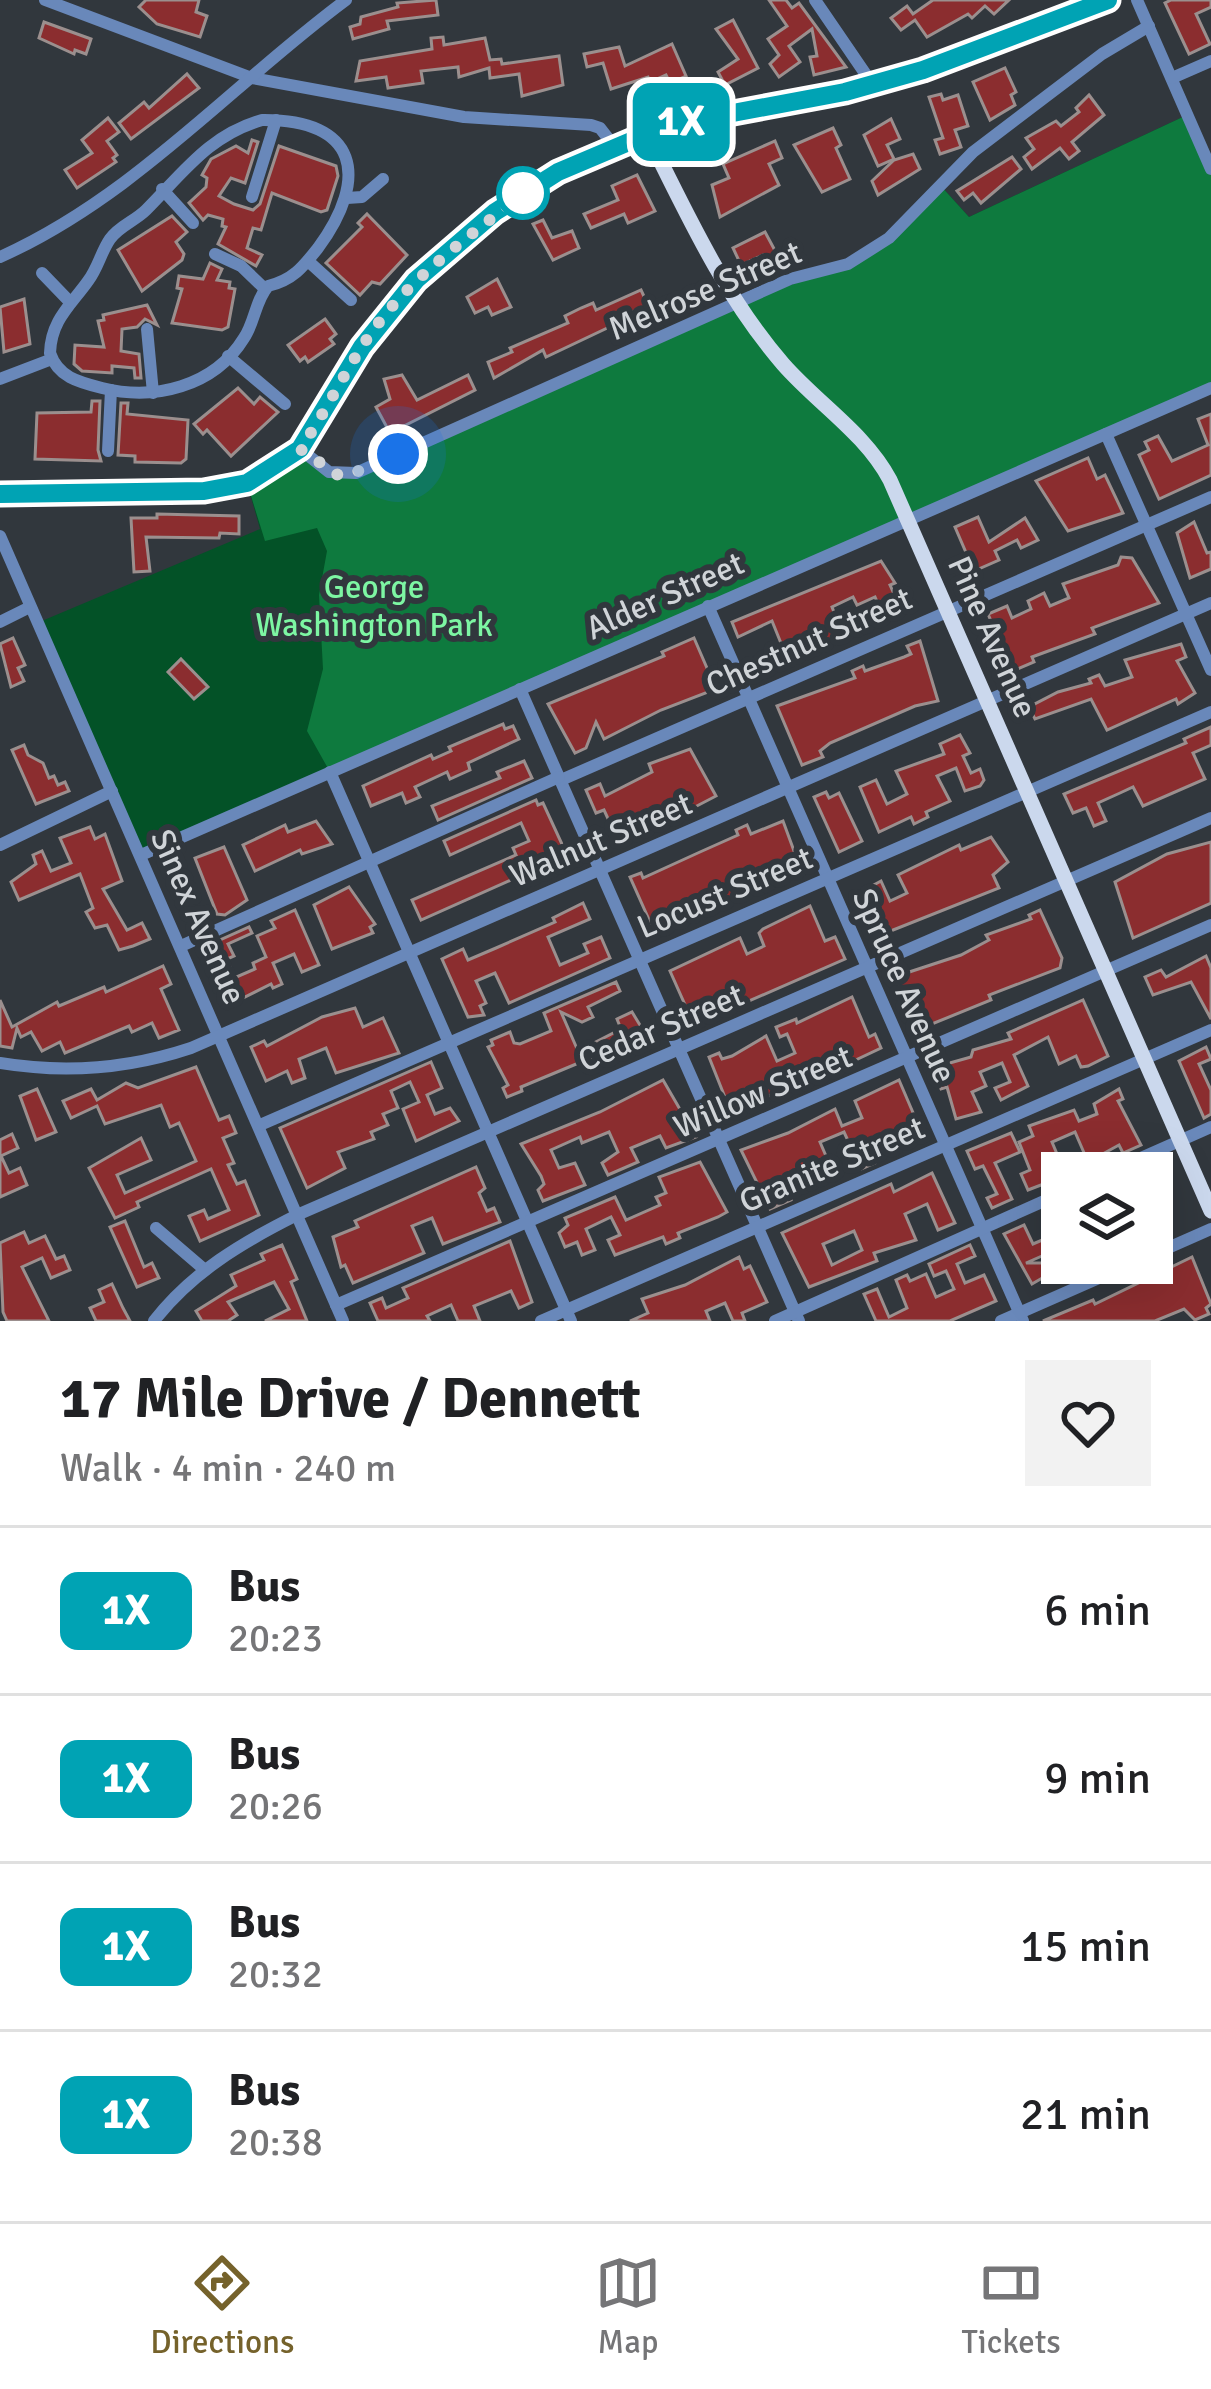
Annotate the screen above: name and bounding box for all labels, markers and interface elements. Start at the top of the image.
line badge: 1X [627,83,735,161]
text: 1X [657,96,705,147]
unlabelled marker [498,168,548,218]
street label: Melrose Street [602,232,808,350]
your location [368,424,428,484]
street label: Alder Street [580,543,750,649]
street label: Pine Avenue [938,550,1046,724]
park label: George Washington Park [255,567,493,646]
street label: Chestnut Street [700,578,918,706]
street label: Walnut Street [504,783,698,897]
street label: Sinex Avenue [141,823,255,1011]
street label: Locust Street [631,838,819,948]
street label: Spruce Avenue [843,883,965,1089]
street label: Cedar Street [572,975,750,1081]
street label: Willow Street [668,1036,858,1148]
street label: Granite Street [733,1108,931,1222]
map controls [1041,1152,1173,1284]
button: layers [1041,1152,1173,1284]
button: heart [1025,1360,1151,1486]
text: 17 Mile Drive / Dennett [60,1363,641,1434]
text: Walk · 4 min · 240 m [60,1444,396,1492]
text: Bus [228,1559,300,1614]
text: 6 min [1044,1583,1151,1638]
text: 1X [102,1585,150,1636]
text: 20:23 [228,1614,323,1662]
text: Bus [228,1727,300,1782]
text: 9 min [1044,1751,1151,1806]
text: 1X [102,1753,150,1804]
text: 20:26 [228,1782,323,1830]
text: Bus [228,1895,300,1950]
text: 15 min [1020,1919,1151,1974]
text: 1X [102,1921,150,1972]
text: 20:32 [228,1950,323,1998]
text: Bus [228,2063,300,2118]
text: 21 min [1020,2087,1151,2142]
text: 1X [102,2089,150,2140]
text: 20:38 [228,2118,323,2166]
tab: Directions [150,2250,295,2363]
tab: Map [595,2250,661,2363]
tab: Tickets [962,2250,1061,2363]

